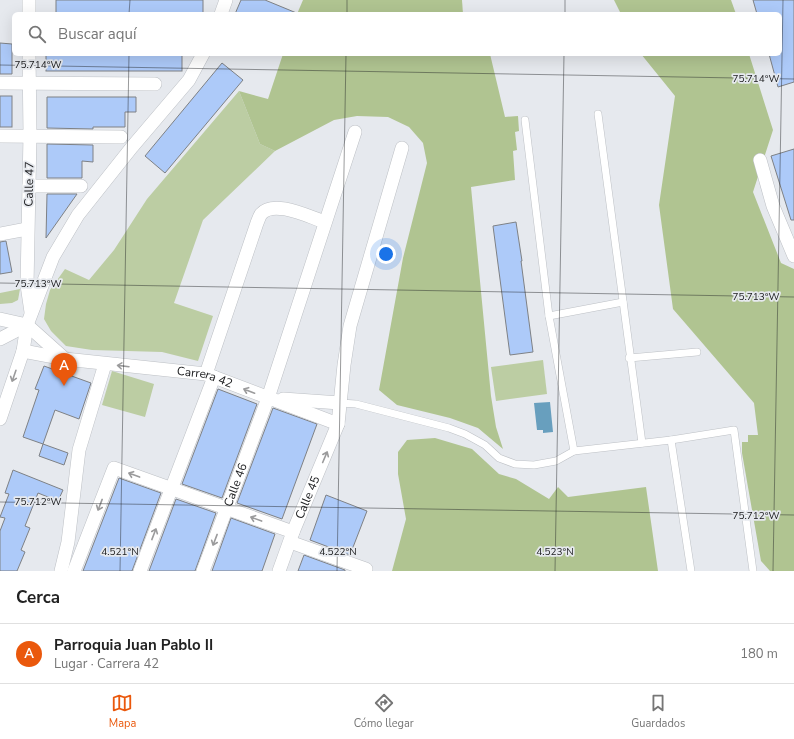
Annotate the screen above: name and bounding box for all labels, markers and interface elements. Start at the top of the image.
search box [12,12,782,56]
icon: search [26,23,48,45]
text: Buscar aquí [58,24,136,44]
text: 75.714°W [14,58,62,72]
text: 75.714°W [732,72,780,86]
street label: Calle 47 [21,161,37,207]
your location [376,244,396,264]
text: 75.713°W [14,277,62,291]
text: 75.713°W [732,290,780,304]
pin: A [51,353,77,386]
one-way arrow [117,362,130,370]
street label: Carrera 42 [176,363,235,391]
one-way arrow [10,370,17,383]
one-way arrow [244,386,256,394]
one-way arrow [321,451,329,463]
street label: Calle 46 [220,461,251,509]
one-way arrow [128,471,140,479]
street label: Calle 45 [291,473,324,521]
text: 75.712°W [14,495,62,509]
one-way arrow [95,498,103,510]
text: 75.712°W [732,509,780,523]
one-way arrow [250,515,263,522]
one-way arrow [150,529,158,541]
one-way arrow [211,533,218,545]
text: 4.521°N [101,545,139,559]
text: 4.522°N [319,545,357,559]
text: 4.523°N [536,545,574,559]
text: Cerca [16,586,60,609]
text: Parroquia Juan Pablo II [54,635,213,655]
text: A [24,645,34,663]
text: 180 m [740,645,778,663]
text: Lugar · Carrera 42 [54,655,159,673]
tab: Mapa [109,692,136,731]
tab: Cómo llegar [354,692,414,731]
tab: Guardados [631,692,685,731]

